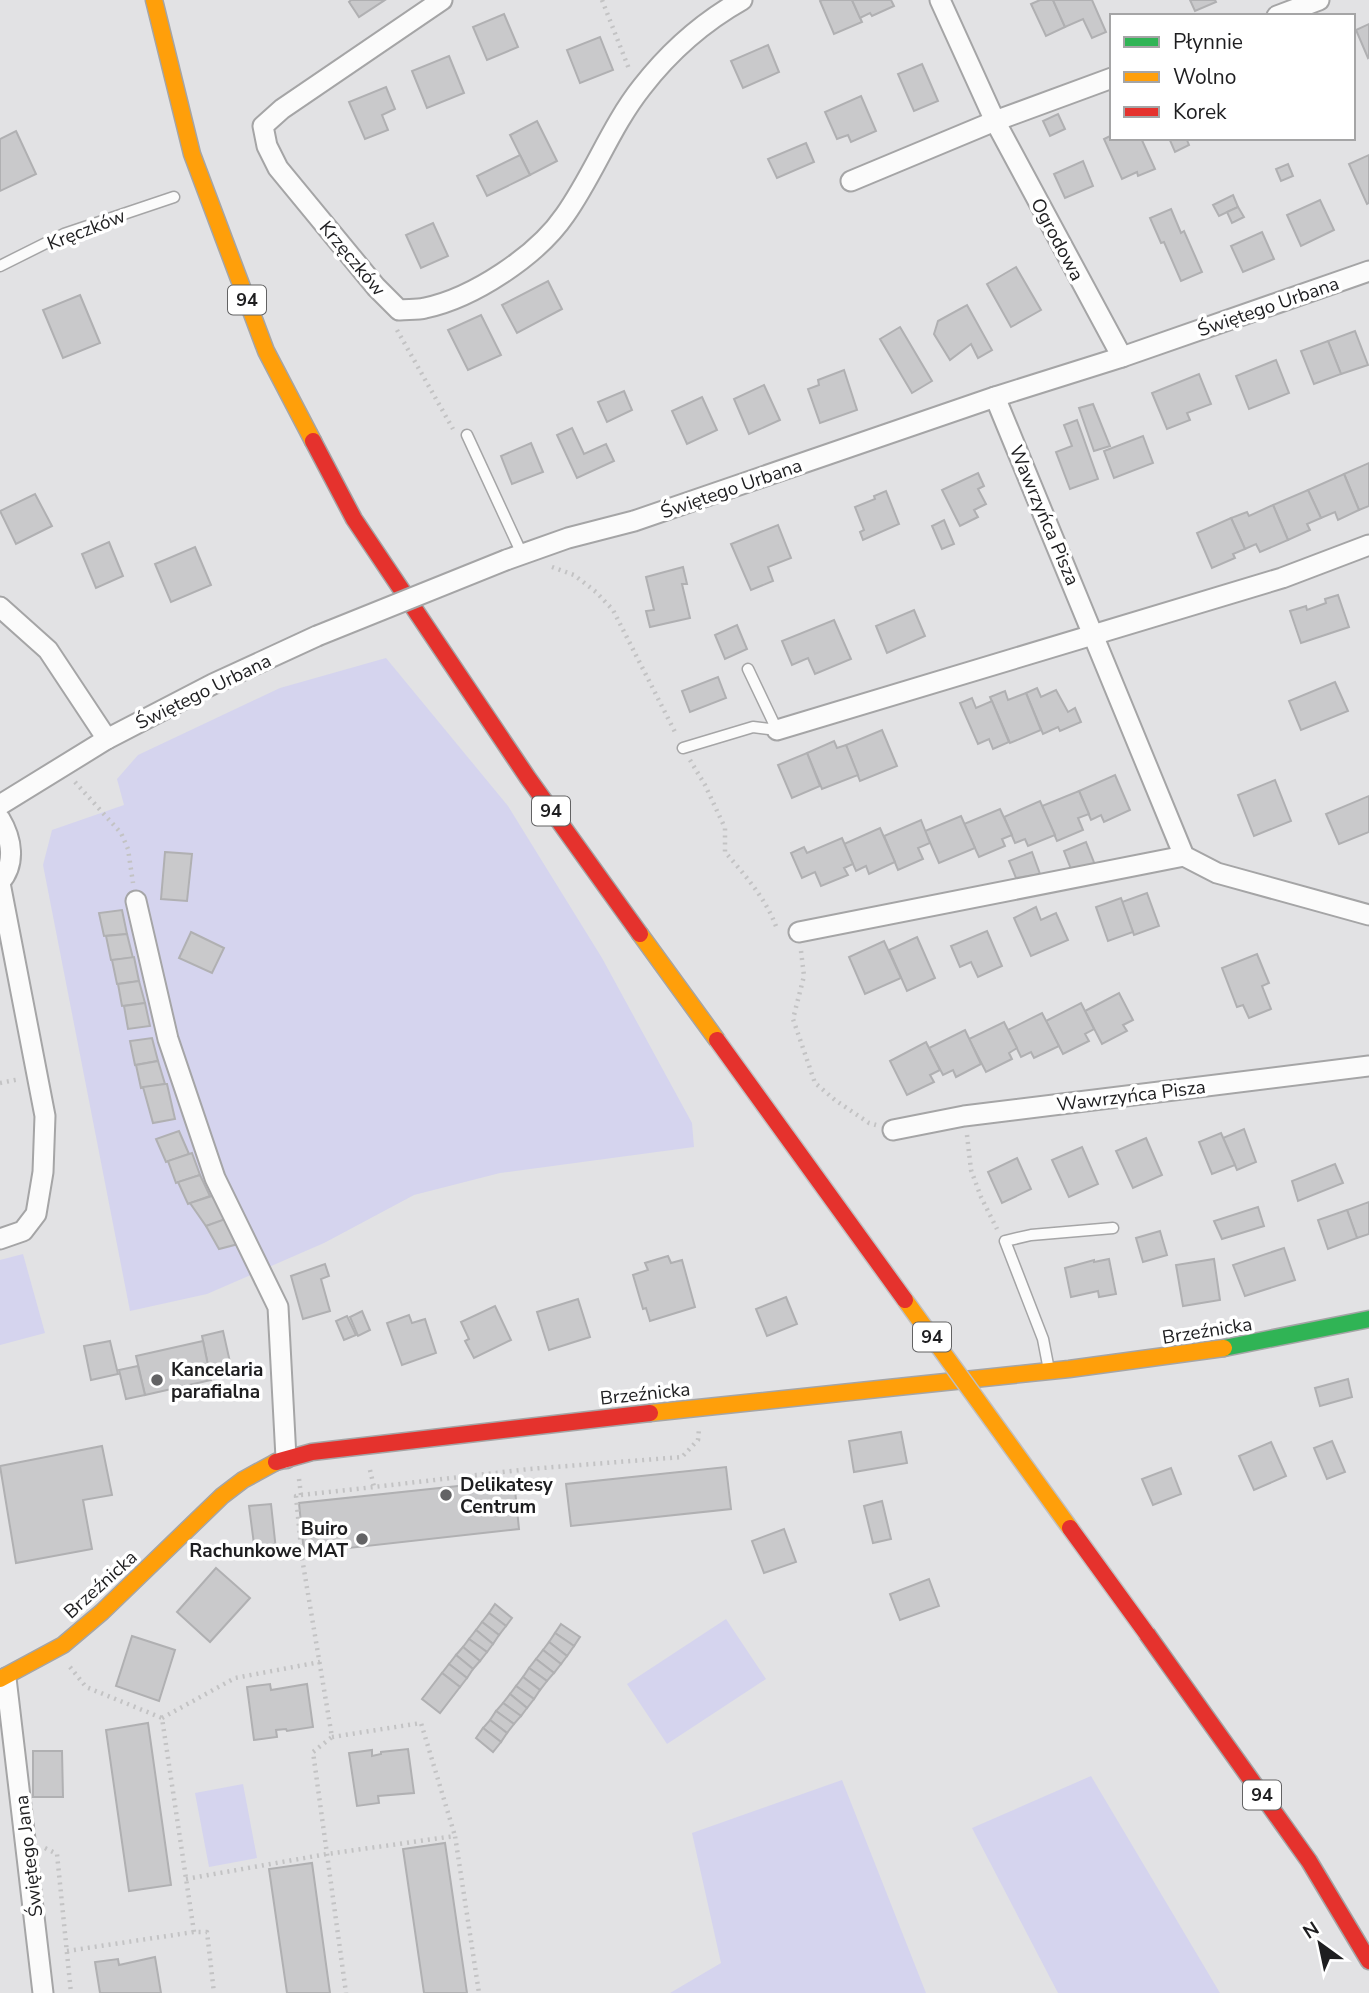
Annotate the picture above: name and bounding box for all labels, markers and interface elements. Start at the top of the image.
legend [1110,14,1355,140]
text: Płynnie [1173,28,1243,56]
text: Wolno [1173,63,1236,91]
text: Korek [1173,98,1227,126]
street label: Ogrodowa [1024,193,1090,285]
street label: Kręczków [43,203,129,257]
street label: Krzęczków [313,216,391,302]
street label: Świętego Urbana [1194,271,1343,343]
road number: 94 [228,286,266,314]
street label: Wawrzyńca Pisza [1003,441,1085,589]
street label: Świętego Urbana [657,453,806,525]
street label: Świętego Urbana [131,648,276,736]
road number: 94 [532,796,570,826]
street label: Wawrzyńca Pisza [1055,1074,1207,1118]
street label: Brzeźnicka [1160,1311,1254,1351]
road number: 94 [913,1322,951,1352]
place label: Kancelaria parafialna [171,1357,263,1405]
marker: Kancelaria parafialna [149,1372,165,1388]
street label: Brzeźnicka [599,1376,692,1412]
place label: Delikatesy Centrum [460,1472,554,1520]
marker: Delikatesy Centrum [438,1487,454,1503]
place label: Buiro Rachunkowe MAT [189,1516,348,1564]
marker: Buiro Rachunkowe MAT [354,1531,370,1547]
street label: Brzeźnicka [58,1545,143,1625]
road number: 94 [1243,1780,1281,1810]
street label: Świętego Jana [9,1794,49,1918]
north arrow [1285,1909,1355,1979]
text: N [1298,1916,1324,1945]

